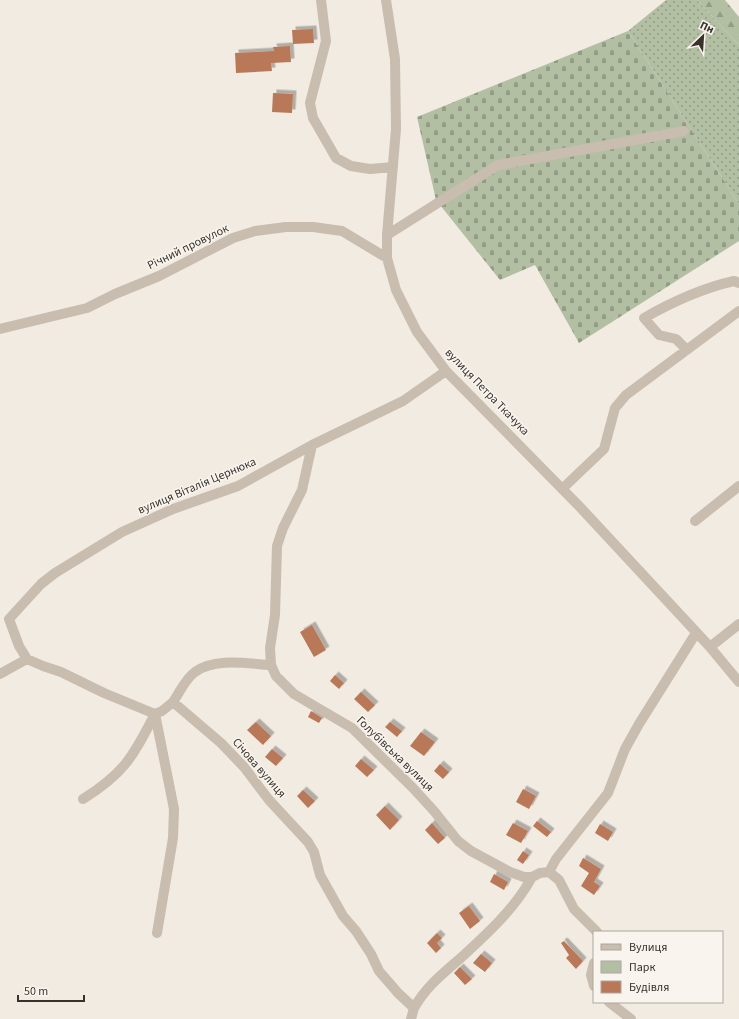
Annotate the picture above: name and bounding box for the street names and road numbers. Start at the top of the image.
street label: Річний провулок [144,220,232,274]
street label: вулиця Петра Ткачука [441,345,533,439]
street label: вулиця Віталія Цернюка [135,453,259,519]
street label: Голубівська вулиця [352,712,438,796]
street label: Січова вулиця [228,734,290,802]

